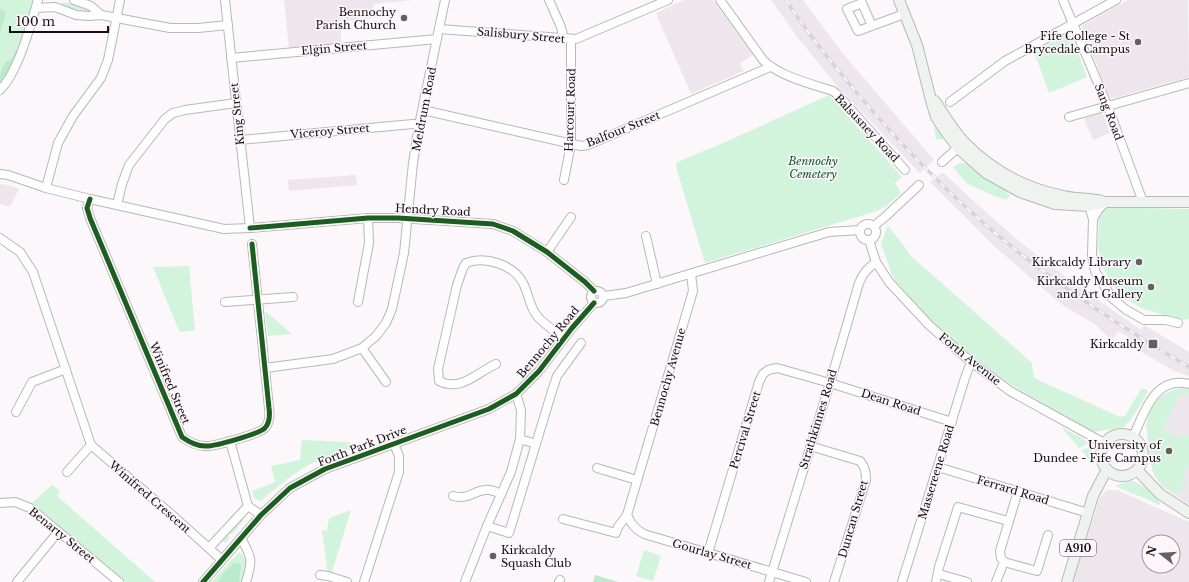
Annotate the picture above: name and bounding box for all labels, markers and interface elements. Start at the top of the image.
place label: Bennochy Parish Church [315,5,396,32]
scale bar [10,8,108,34]
marker: Bennochy Parish Church [399,13,409,23]
text: 100 m [16,14,55,29]
street label: Salisbury Street [476,24,566,46]
place label: Fife College - St Brycedale Campus [1024,29,1131,56]
marker: Fife College - St Brycedale Campus [1133,37,1143,47]
street label: Elgin Street [301,38,368,58]
street label: Meldrum Road [409,65,439,152]
street label: Harcourt Road [562,67,578,152]
street label: King Street [227,81,247,146]
street label: Sang Road [1092,82,1126,143]
street label: Balsusney Road [832,91,903,165]
street label: Balfour Street [584,108,663,150]
street label: Viceroy Street [289,120,371,142]
park label: Bennochy Cemetery [787,154,838,181]
street label: Hendry Road [395,201,472,219]
place label: Kirkcaldy Library [1032,255,1131,269]
marker: Kirkcaldy Library [1134,257,1144,267]
place label: Kirkcaldy Museum and Art Gallery [1037,274,1143,301]
marker: Kirkcaldy Museum and Art Gallery [1146,282,1156,292]
street label: Bennochy Road [514,303,582,381]
street label: Bennochy Avenue [647,326,689,428]
street label: Forth Avenue [936,330,1004,388]
place label: Kirkcaldy [1090,337,1144,351]
marker: Kirkcaldy [1147,338,1159,350]
street label: Winifred Street [146,339,194,427]
street label: Strathkinnes Road [796,367,840,471]
street label: Dean Road [859,386,923,418]
street label: Percival Street [726,389,764,471]
street label: Massereene Road [915,422,957,521]
street label: Forth Park Drive [316,423,408,469]
place label: University of Dundee - Fife Campus [1033,438,1162,465]
marker: University of Dundee - Fife Campus [1164,446,1174,456]
street label: Winifred Crescent [106,457,194,537]
street label: Ferrard Road [975,472,1051,508]
street label: Duncan Street [835,478,871,560]
street label: Benarty Street [26,504,98,566]
north arrow [1141,534,1181,574]
street label: Gourlay Street [671,536,754,572]
road number: A910 [1060,540,1096,556]
place label: Kirkcaldy Squash Club [501,543,571,570]
text: N [1143,543,1160,558]
marker: Kirkcaldy Squash Club [488,551,498,561]

